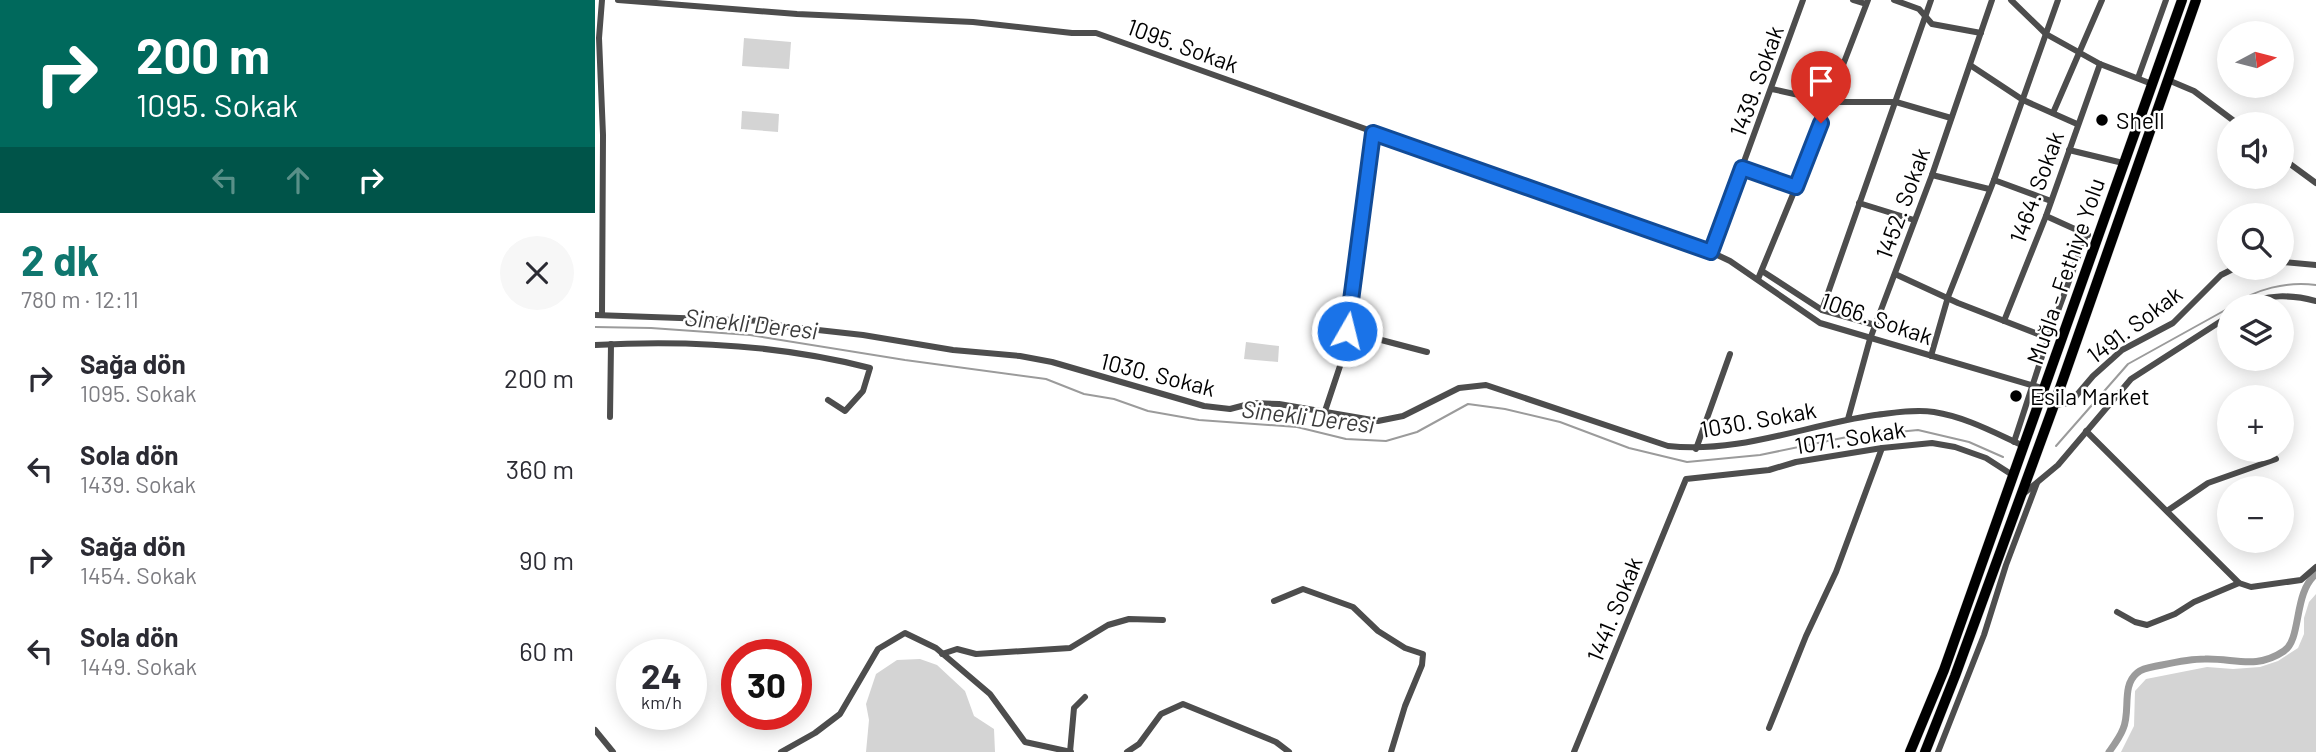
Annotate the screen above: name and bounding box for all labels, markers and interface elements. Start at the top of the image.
street label: 1095. Sokak [1124,12,1242,78]
north arrow [2217,21,2294,98]
map controls [2217,21,2294,553]
street label: 1439. Sokak [1723,22,1789,140]
text: 200 m [136,25,270,84]
icon: right [21,28,112,119]
pin [1791,51,1851,123]
icon: arrive [1802,62,1840,100]
text: 1095. Sokak [136,85,298,123]
place label: Shell [2116,106,2165,134]
marker: Shell [2094,112,2110,128]
button: sound [2217,112,2294,189]
street label: 1464. Sokak [2003,127,2069,247]
street label: 1452. Sokak [1869,144,1935,262]
icon: left [206,161,244,199]
icon: ahead [279,161,317,199]
icon: right [352,161,390,199]
street label: Muğla - Fethiye Yolu [2020,174,2110,368]
button: search [2217,203,2294,280]
text: 2 dk [21,234,99,284]
button: close [500,236,574,310]
street label: 1491. Sokak [2081,279,2187,369]
text: 780 m · 12:11 [21,285,139,313]
street label: 1066. Sokak [1817,286,1937,350]
position arrow [1310,294,1384,368]
button: layers [2217,294,2294,371]
water label: Sinekli Deresi [683,302,820,345]
street label: 1030. Sokak [1098,346,1218,402]
text: Sağa dön [80,348,186,379]
icon: right [21,359,59,397]
text: 200 m [504,362,574,393]
text: 1095. Sokak [80,379,196,407]
place label: Esila Market [2030,382,2150,410]
button: + [2217,385,2294,462]
marker: Esila Market [2008,388,2024,404]
water label: Sinekli Deresi [1240,393,1377,439]
street label: 1030. Sokak [1698,395,1818,443]
street label: 1071. Sokak [1793,414,1907,460]
text: Sola dön [80,439,178,470]
icon: left [21,450,59,488]
text: 360 m [506,453,574,484]
text: 1439. Sokak [80,470,196,498]
button: − [2217,476,2294,553]
text: Sağa dön [80,530,186,561]
icon: right [21,541,59,579]
text: 90 m [519,544,574,575]
street label: 1441. Sokak [1580,552,1648,666]
text: 1454. Sokak [80,561,197,589]
text: Sola dön [80,621,178,652]
icon: left [21,632,59,670]
text: 60 m [519,635,574,666]
speed limit sign: 30 [721,639,812,730]
text: 1449. Sokak [80,652,197,680]
text: 24 [641,654,682,696]
text: km/h [641,691,682,713]

